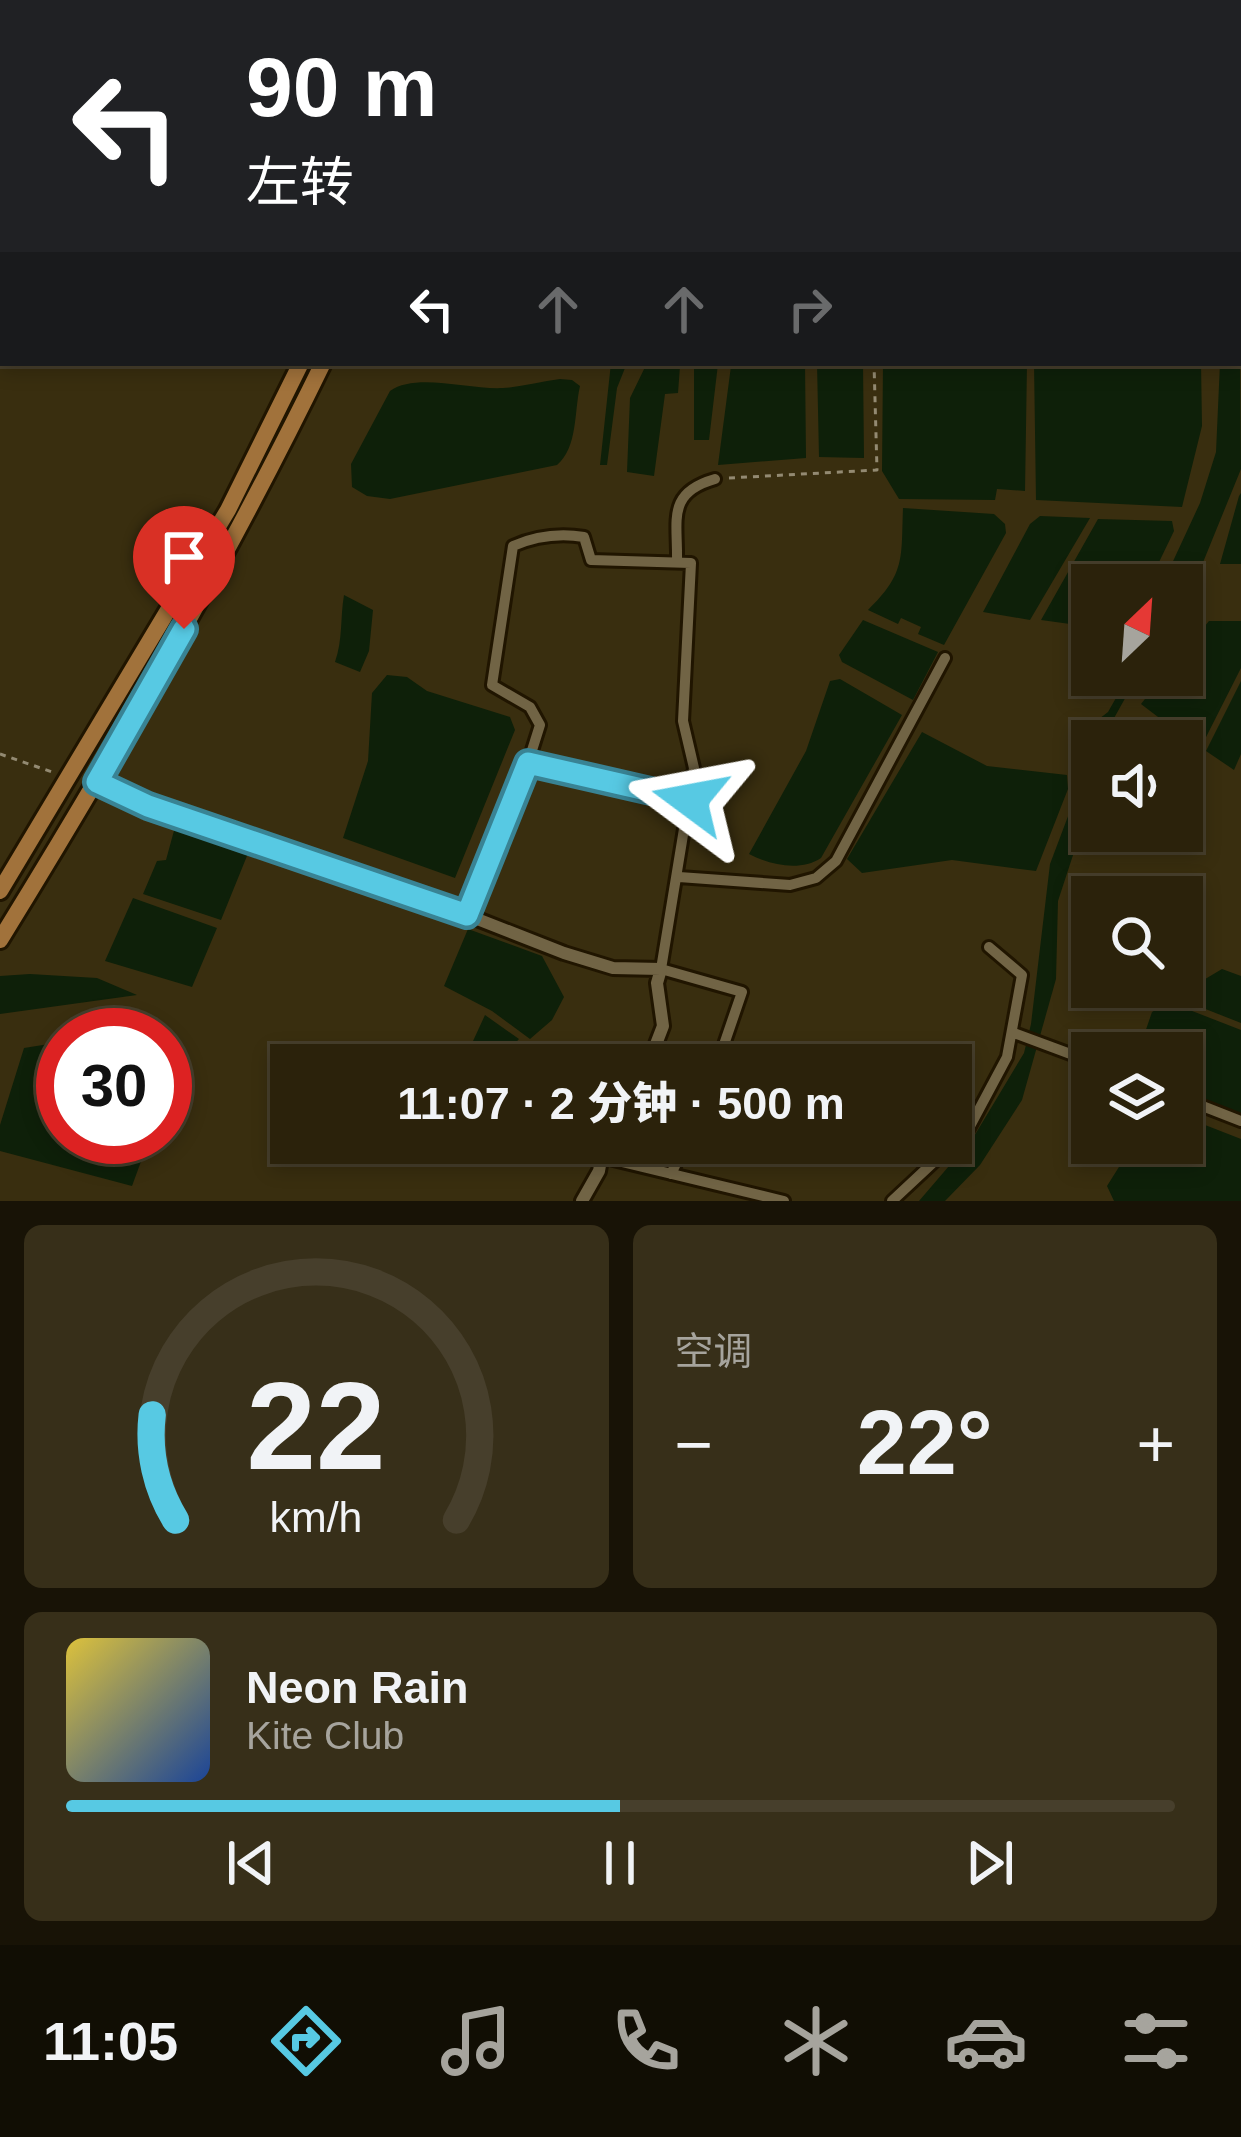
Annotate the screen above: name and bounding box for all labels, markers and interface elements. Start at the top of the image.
text: 90 m [246,40,437,134]
icon: left [48,48,204,204]
text: 左转 [246,152,354,212]
icon: left [399,276,465,342]
icon: ahead [525,276,591,342]
icon: ahead [651,276,717,342]
icon: right [777,276,843,342]
pin [133,506,235,629]
icon: arrive [151,524,217,590]
north arrow [1071,564,1203,696]
map controls [1071,564,1203,1164]
button: sound [1071,720,1203,852]
position arrow [627,737,753,863]
button: search [1071,876,1203,1008]
speed limit sign: 30 [36,1008,192,1164]
button: layers [1071,1032,1203,1164]
text: 11:07 · 2 分钟 · 500 m [397,1078,845,1129]
text: 空调 [675,1330,753,1373]
text: 22 [247,1356,386,1495]
text: 22° [857,1393,993,1493]
text: − [675,1407,713,1481]
text: + [1136,1407,1175,1481]
text: km/h [270,1492,363,1540]
text: Neon Rain [246,1662,469,1713]
text: Kite Club [246,1714,404,1757]
icon: previous [218,1830,284,1896]
icon: pause [587,1830,653,1896]
icon: next [957,1830,1023,1896]
icon: directions [264,1999,348,2083]
icon: music [434,1999,518,2083]
icon: phone [604,1999,688,2083]
icon: climate [774,1999,858,2083]
icon: car [944,1999,1028,2083]
icon: filters [1114,1999,1198,2083]
text: 11:05 [43,2011,178,2071]

